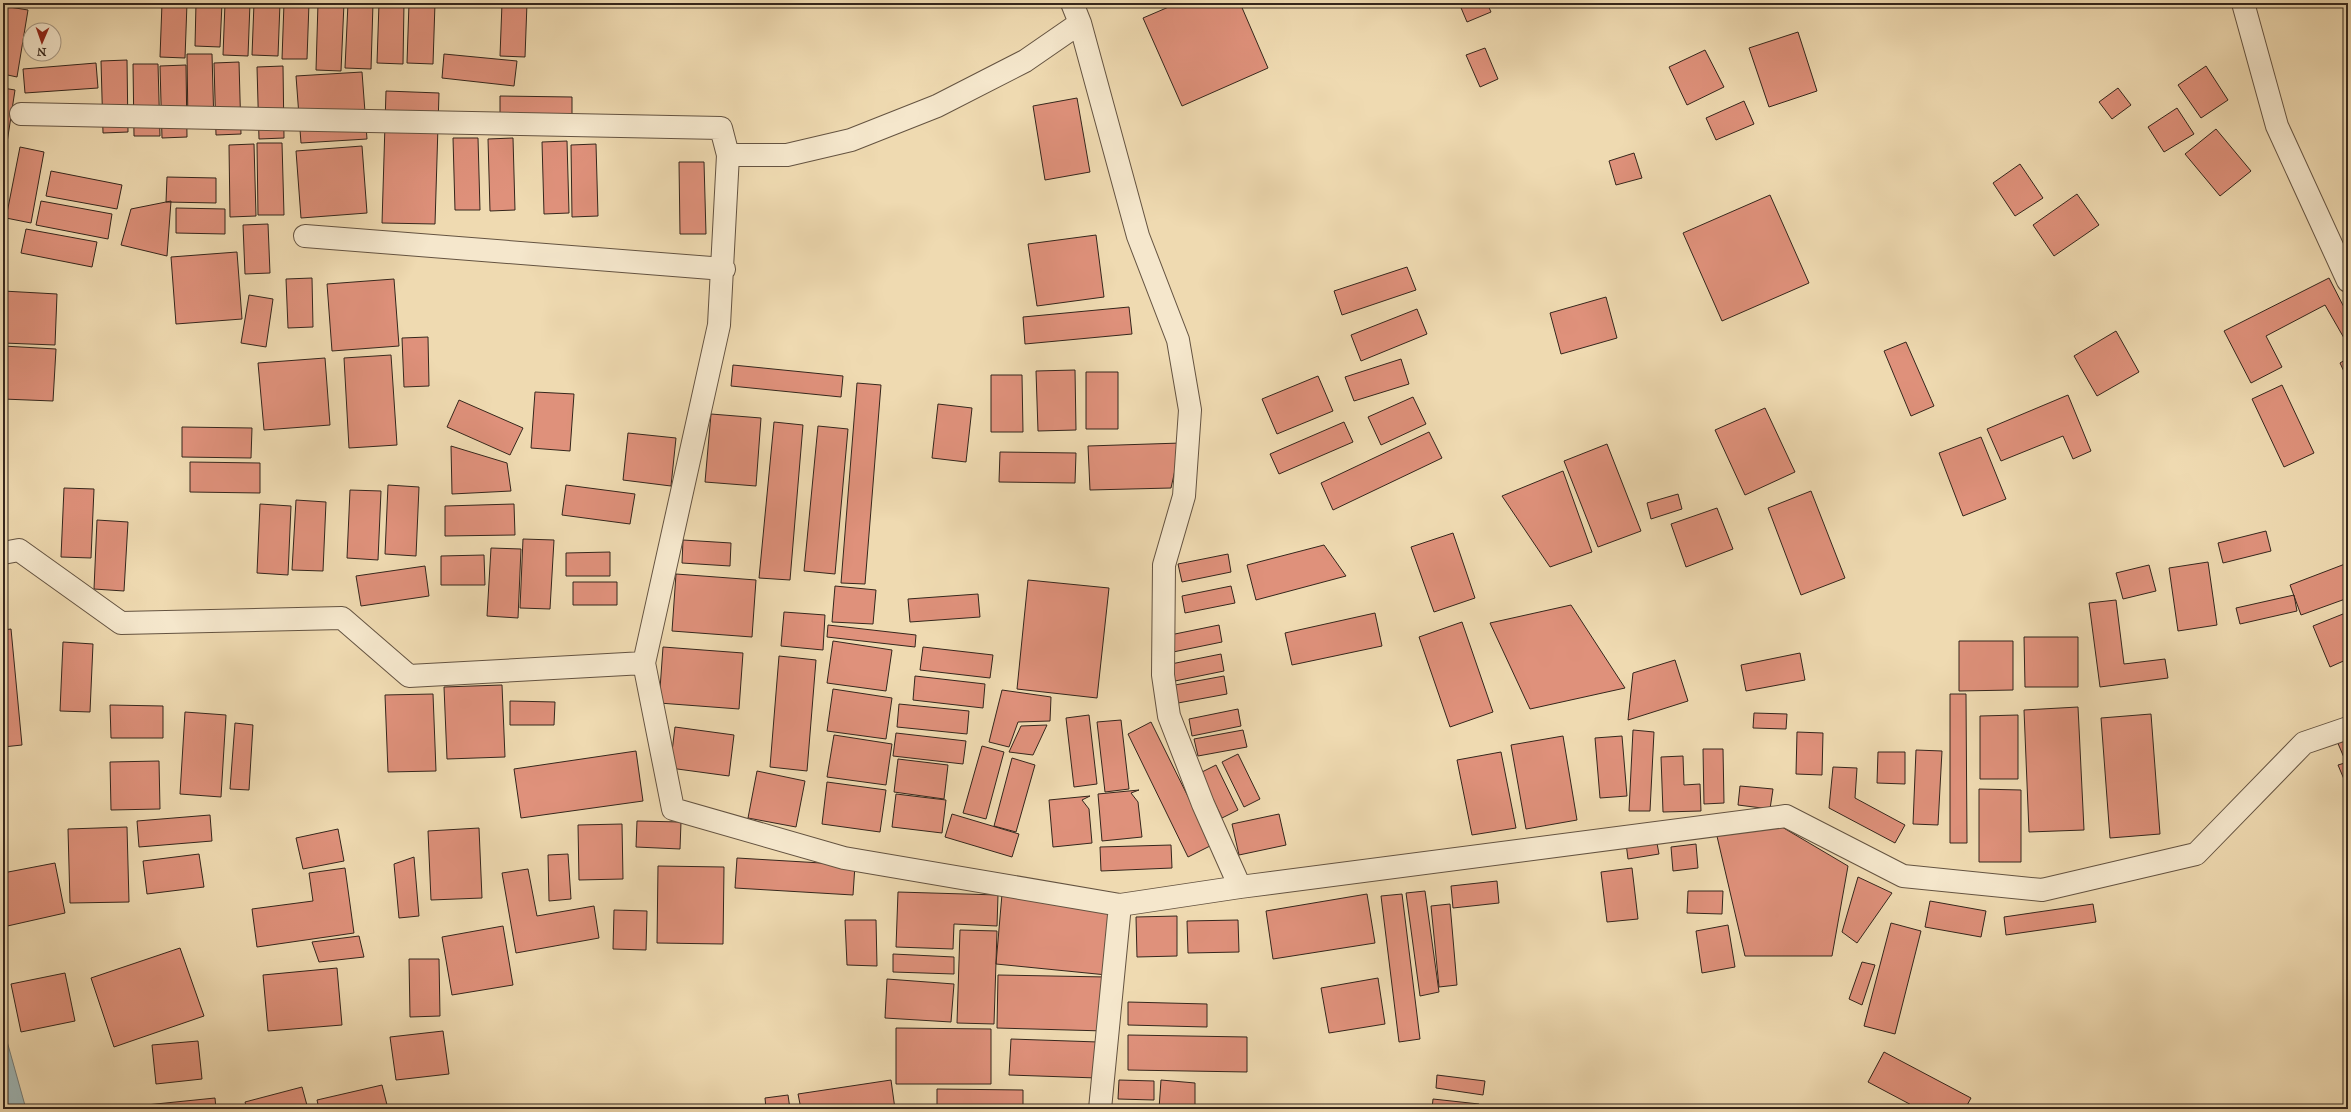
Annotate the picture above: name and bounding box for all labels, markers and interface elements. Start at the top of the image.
north arrow [22,22,62,62]
text: N [36,45,47,58]

